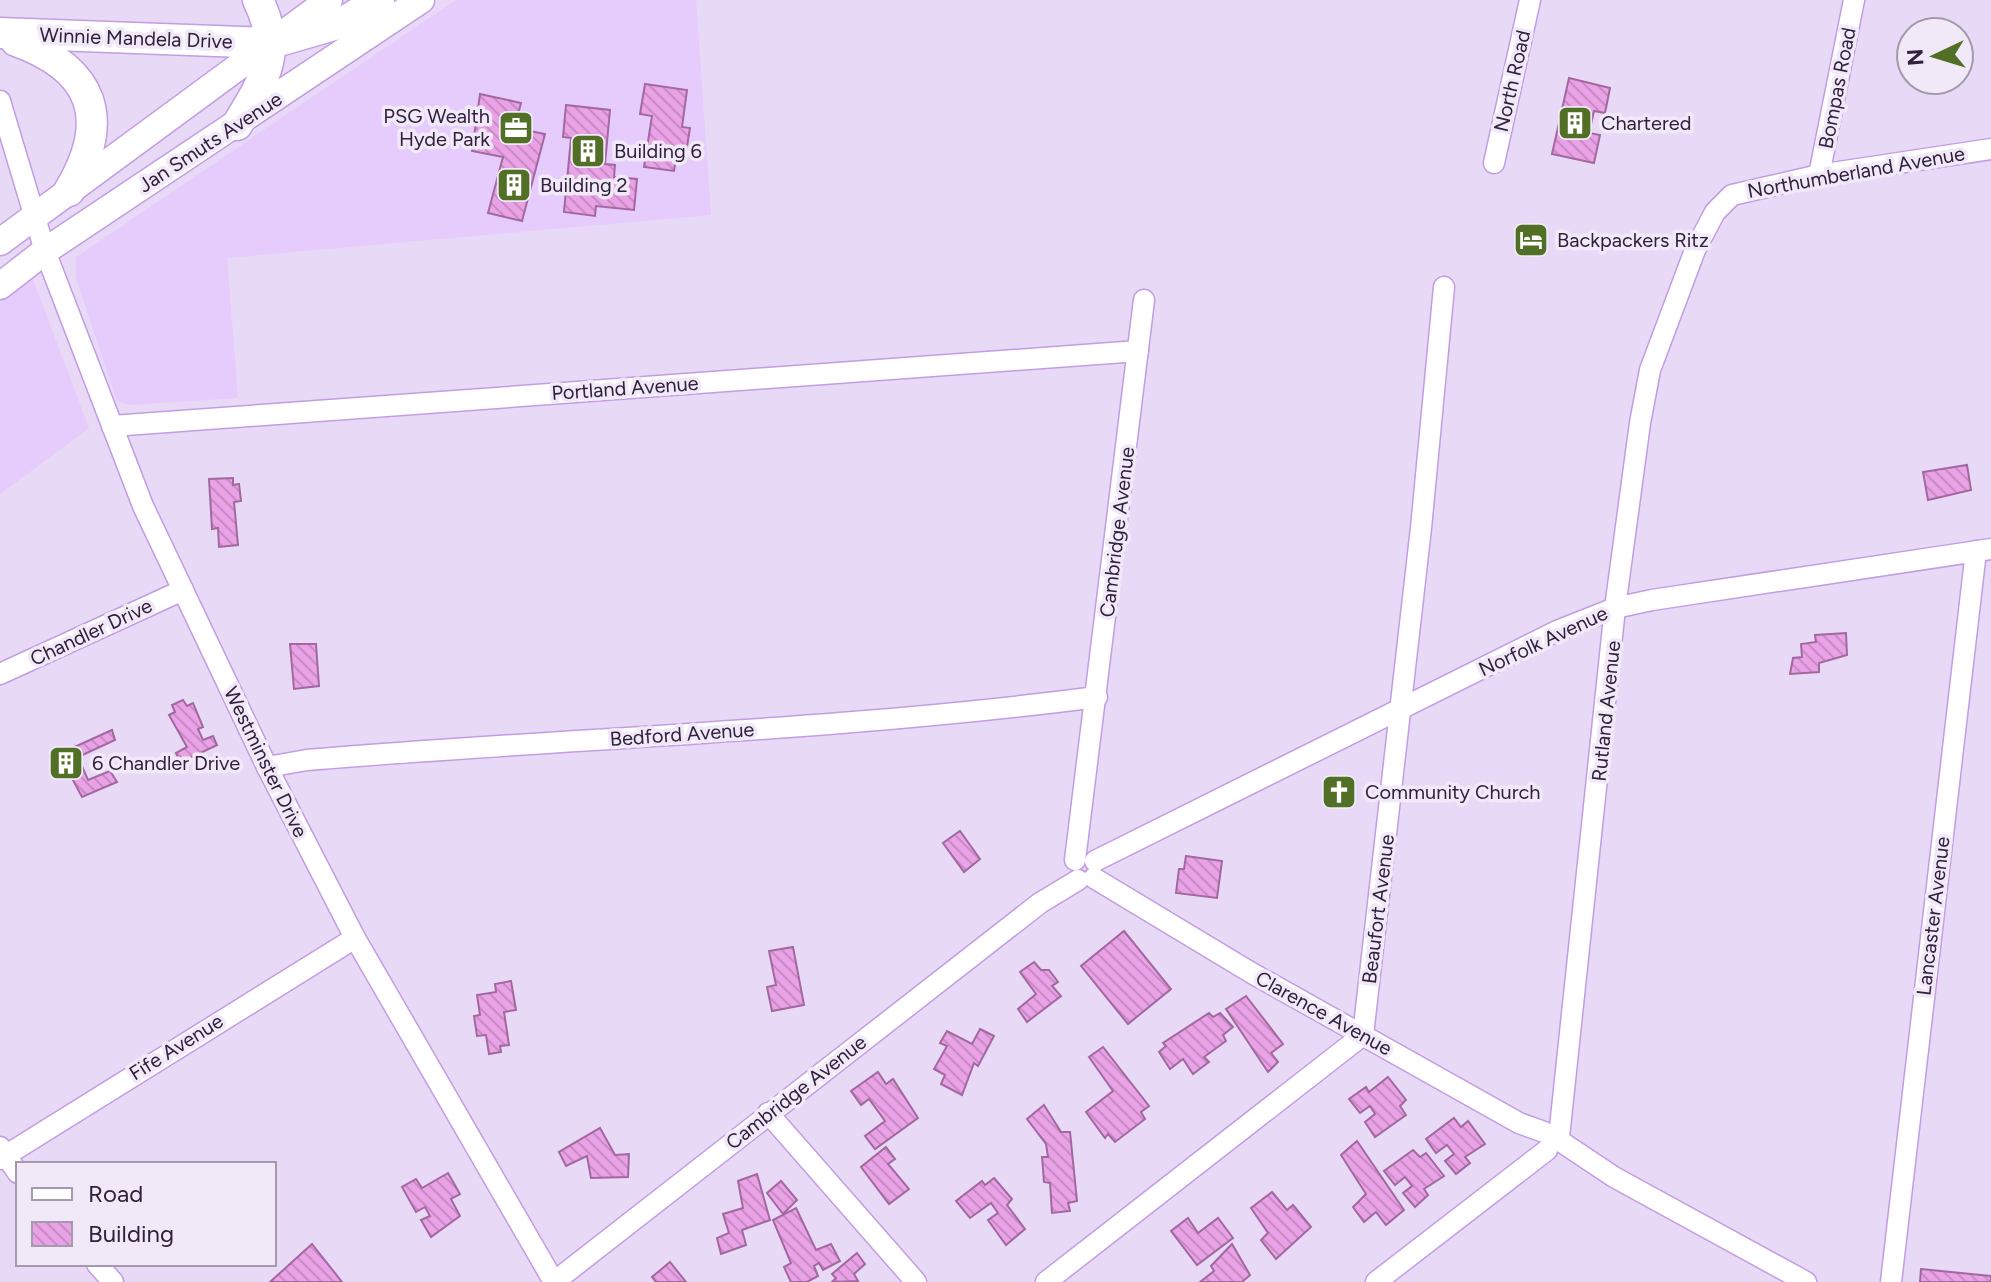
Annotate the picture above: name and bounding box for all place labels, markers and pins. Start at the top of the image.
place label: PSG Wealth Hyde Park [383,104,490,151]
building icon: Chartered [1556,104,1594,142]
office icon: PSG Wealth Hyde Park [497,109,535,147]
place label: Chartered [1601,111,1691,135]
building icon: Building 6 [569,132,607,170]
place label: Building 6 [614,139,702,163]
building icon: Building 2 [495,166,533,204]
place label: Building 2 [540,173,628,197]
hotel icon: Backpackers Ritz [1512,221,1550,259]
place label: Backpackers Ritz [1557,228,1709,252]
building icon: 6 Chandler Drive [47,744,85,782]
place label: 6 Chandler Drive [92,751,240,775]
church icon: Community Church [1320,773,1358,811]
place label: Community Church [1365,780,1541,804]

